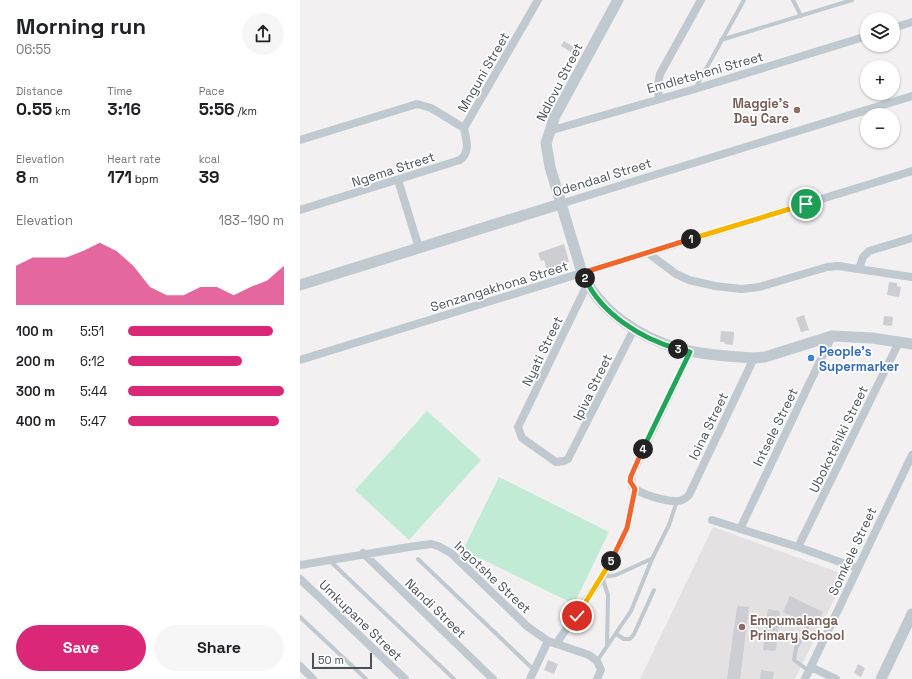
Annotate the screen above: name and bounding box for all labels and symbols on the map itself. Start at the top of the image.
street label: Mnguni Street [454,29,513,115]
street label: Ndlovu Street [532,40,587,124]
street label: Emdletsheni Street [645,48,765,97]
place label: Maggie's Day Care [732,95,789,127]
marker: Maggie's Day Care [792,105,802,115]
street label: Ngema Street [349,148,437,191]
street label: Odendaal Street [551,154,654,201]
pin [789,187,823,221]
pin: 1 [681,229,701,249]
street label: Senzangakhona Street [428,257,570,316]
pin: 2 [575,268,595,288]
street label: Nyati Street [518,313,567,389]
pin: 3 [668,339,688,359]
place label: People's Supermarker [819,343,899,375]
street label: Ipiva Street [569,351,616,423]
marker: People's Supermarker [806,353,816,363]
street label: Ubokotshiki Street [805,383,872,495]
street label: Intsele Street [749,385,802,469]
street label: Ioina Street [685,390,732,463]
pin: 4 [633,439,653,459]
street label: Somkele Street [825,504,880,598]
street label: Ingotshe Street [451,537,535,617]
pin: 5 [601,551,621,571]
street label: Nandi Street [401,575,470,642]
street label: Umkupane Street [315,576,406,664]
pin [560,599,594,633]
place label: Empumalanga Primary School [750,612,844,644]
marker: Empumalanga Primary School [737,622,747,632]
scale bar [312,651,372,670]

